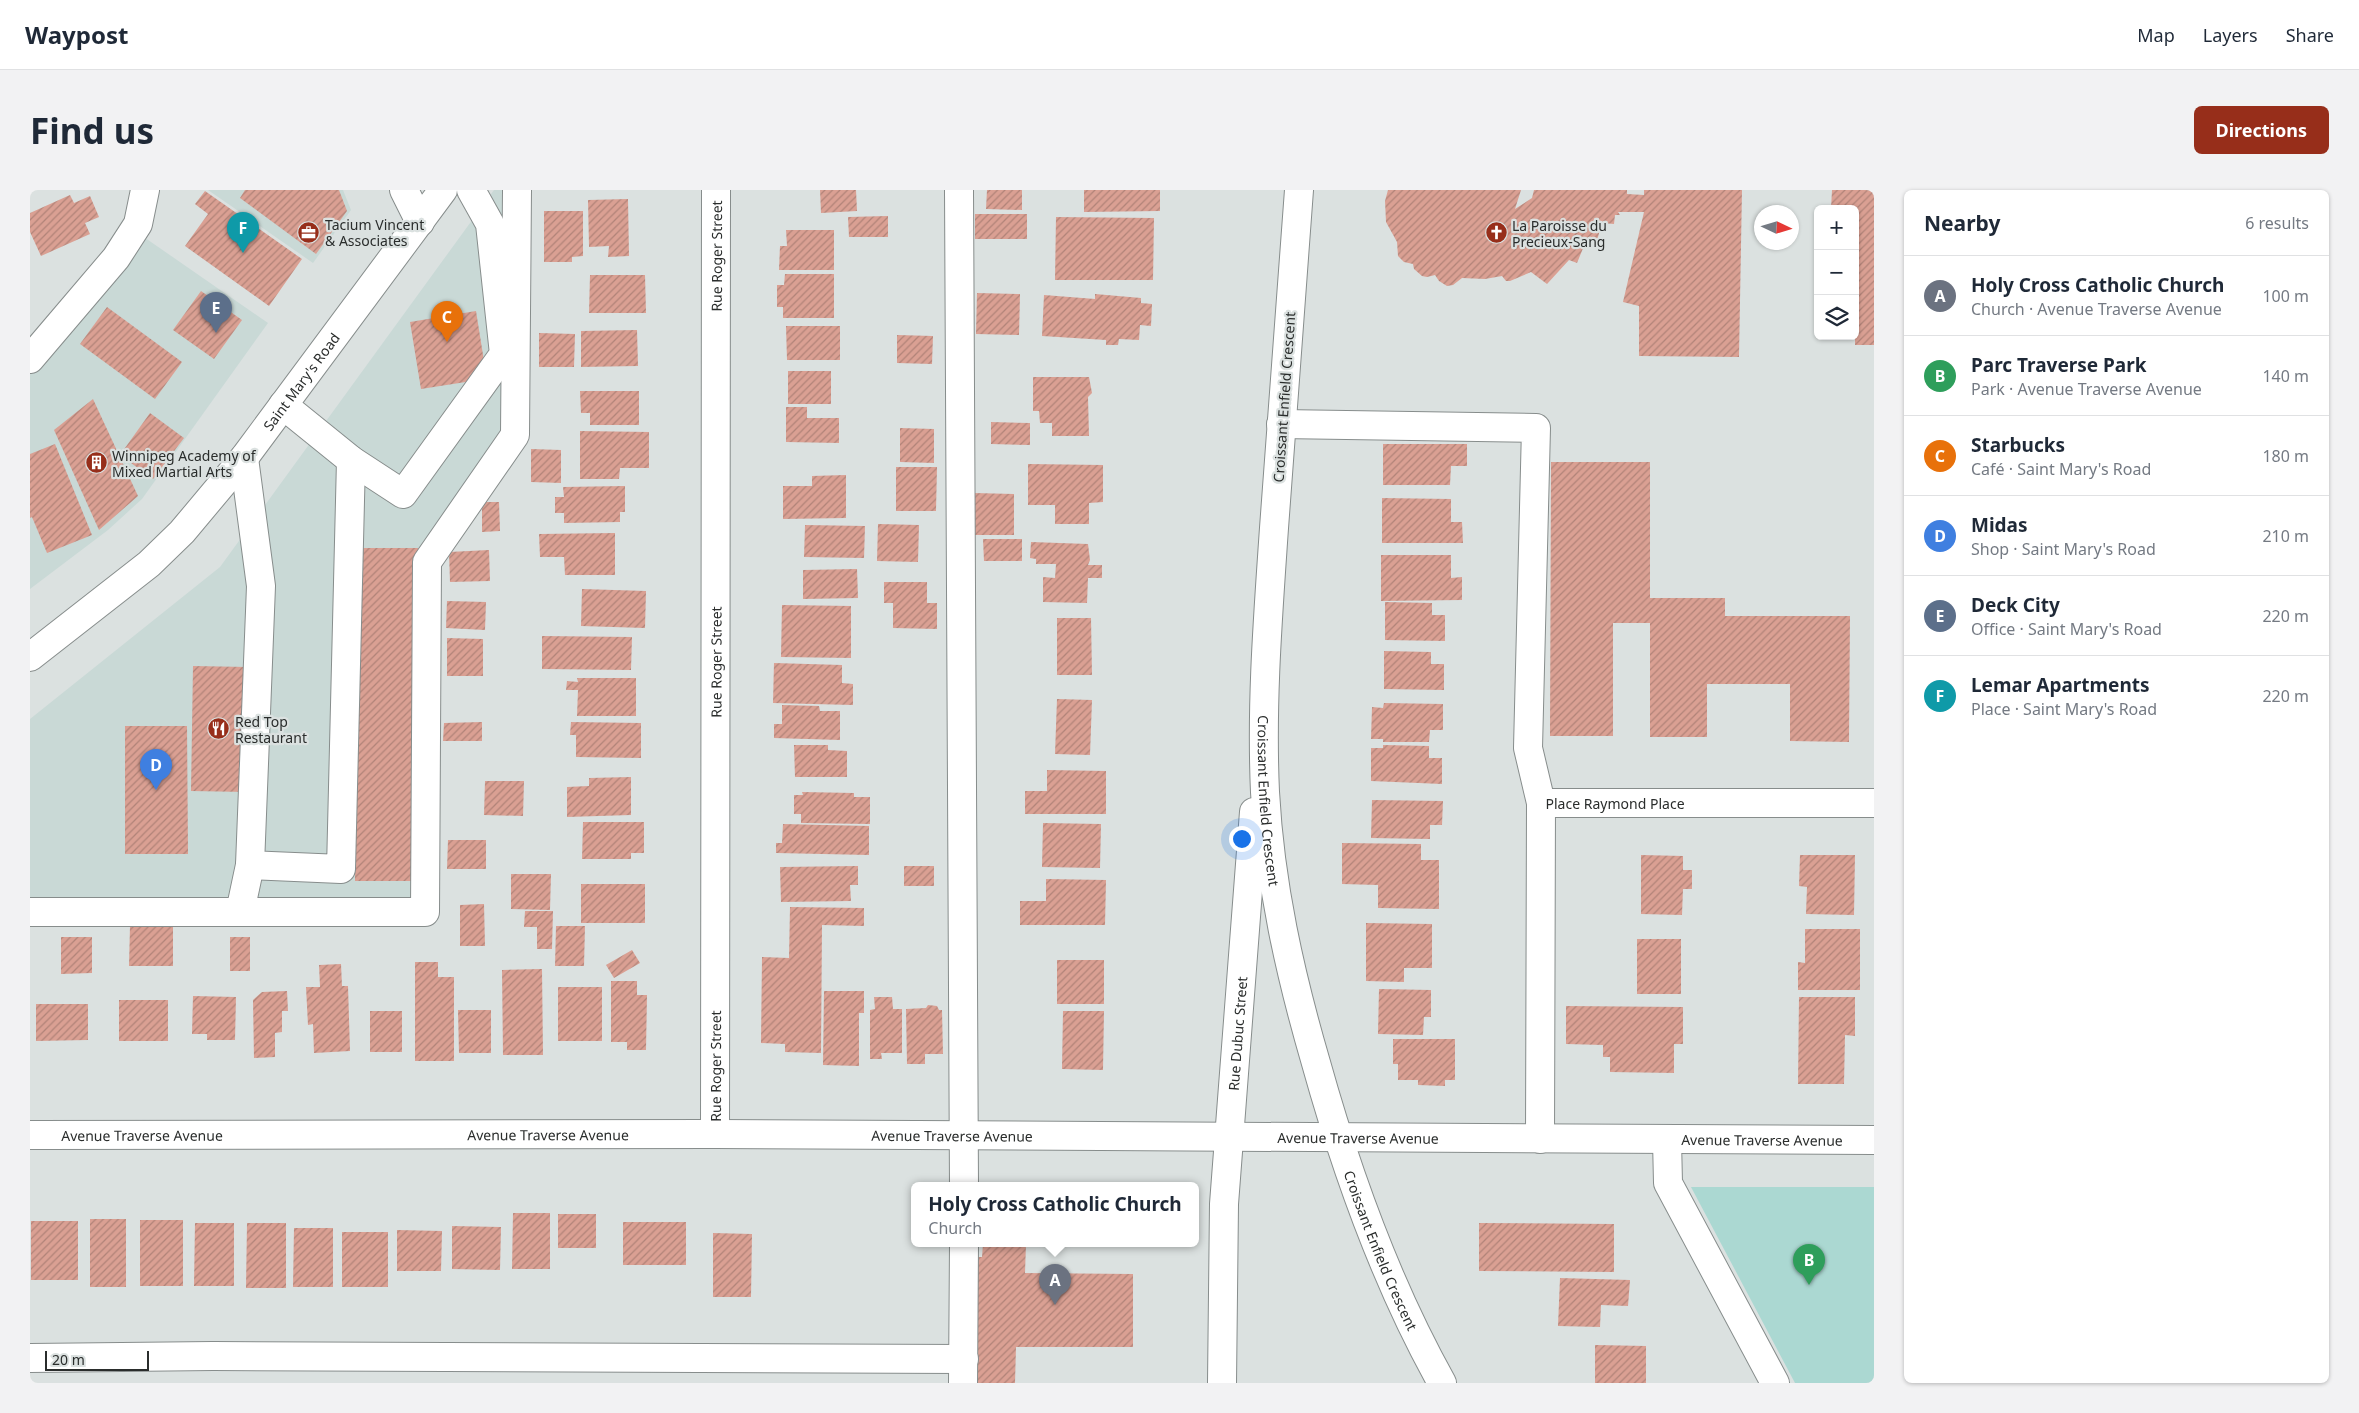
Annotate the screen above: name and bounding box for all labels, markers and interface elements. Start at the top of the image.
text: Waypost [25,18,128,51]
text: Map [2137,23,2175,47]
text: Layers [2203,23,2258,47]
text: Share [2286,23,2334,47]
button: Directions [2194,106,2329,154]
text: Find us [30,107,154,154]
street label: Rue Roger Street [706,200,725,312]
north arrow [1754,205,1799,250]
map controls [1814,205,1859,340]
button: + [1814,205,1859,250]
text: Nearby [1924,209,2000,237]
pin: F [227,212,259,253]
text: 6 results [2245,212,2309,234]
place label: Tacium Vincent & Associates [325,215,424,250]
place label: La Paroisse du Precieux-Sang [1512,216,1607,251]
office icon: Tacium Vincent & Associates [297,220,321,244]
church icon: La Paroisse du Precieux-Sang [1484,221,1508,245]
button: − [1814,250,1859,295]
text: Holy Cross Catholic Church [1971,272,2224,298]
text: A [1934,285,1946,307]
text: 100 m [2262,285,2309,307]
pin: E [200,292,232,333]
button: layers [1814,295,1859,340]
text: Church · Avenue Traverse Avenue [1971,298,2222,320]
pin: C [431,301,463,342]
street label: Croissant Enfield Crescent [1269,311,1299,483]
street label: Saint Mary's Road [258,329,344,434]
text: Parc Traverse Park [1971,352,2147,378]
text: B [1935,365,1945,387]
text: 140 m [2262,365,2309,387]
text: Park · Avenue Traverse Avenue [1971,378,2202,400]
text: Starbucks [1971,432,2065,458]
text: C [1935,445,1945,467]
text: 180 m [2262,445,2309,467]
place label: Winnipeg Academy of Mixed Martial Arts [112,446,257,481]
building icon: Winnipeg Academy of Mixed Martial Arts [84,451,108,475]
text: Café · Saint Mary's Road [1971,458,2151,480]
text: Midas [1971,512,2028,538]
text: D [1934,525,1946,547]
text: 210 m [2262,525,2309,547]
text: Shop · Saint Mary's Road [1971,538,2156,560]
text: Deck City [1971,592,2060,618]
text: E [1936,605,1944,627]
text: 220 m [2262,605,2309,627]
street label: Rue Roger Street [706,606,725,718]
text: Office · Saint Mary's Road [1971,618,2162,640]
text: Lemar Apartments [1971,672,2150,698]
text: F [1936,685,1944,707]
text: 220 m [2262,685,2309,707]
text: Place · Saint Mary's Road [1971,698,2157,720]
place label: Red Top Restaurant [235,712,307,747]
street label: Croissant Enfield Crescent [1254,715,1284,887]
restaurant icon: Red Top Restaurant [207,717,231,741]
pin: D [140,749,172,790]
street label: Place Raymond Place [1545,794,1685,813]
your location [1229,826,1255,852]
street label: Rue Dubuc Street [1223,976,1251,1091]
street label: Rue Roger Street [706,1010,725,1122]
street label: Avenue Traverse Avenue [61,1125,223,1144]
street label: Avenue Traverse Avenue [467,1125,629,1144]
street label: Avenue Traverse Avenue [871,1125,1033,1145]
street label: Avenue Traverse Avenue [1277,1127,1439,1147]
street label: Avenue Traverse Avenue [1681,1130,1843,1149]
street label: Croissant Enfield Crescent [1340,1168,1422,1333]
popup [911,1182,1199,1247]
text: Holy Cross Catholic Church [928,1191,1182,1217]
text: Church [928,1217,982,1239]
pin: B [1793,1244,1825,1285]
pin: A [1039,1264,1071,1305]
scale bar [45,1348,149,1371]
text: 20 m [52,1350,85,1369]

